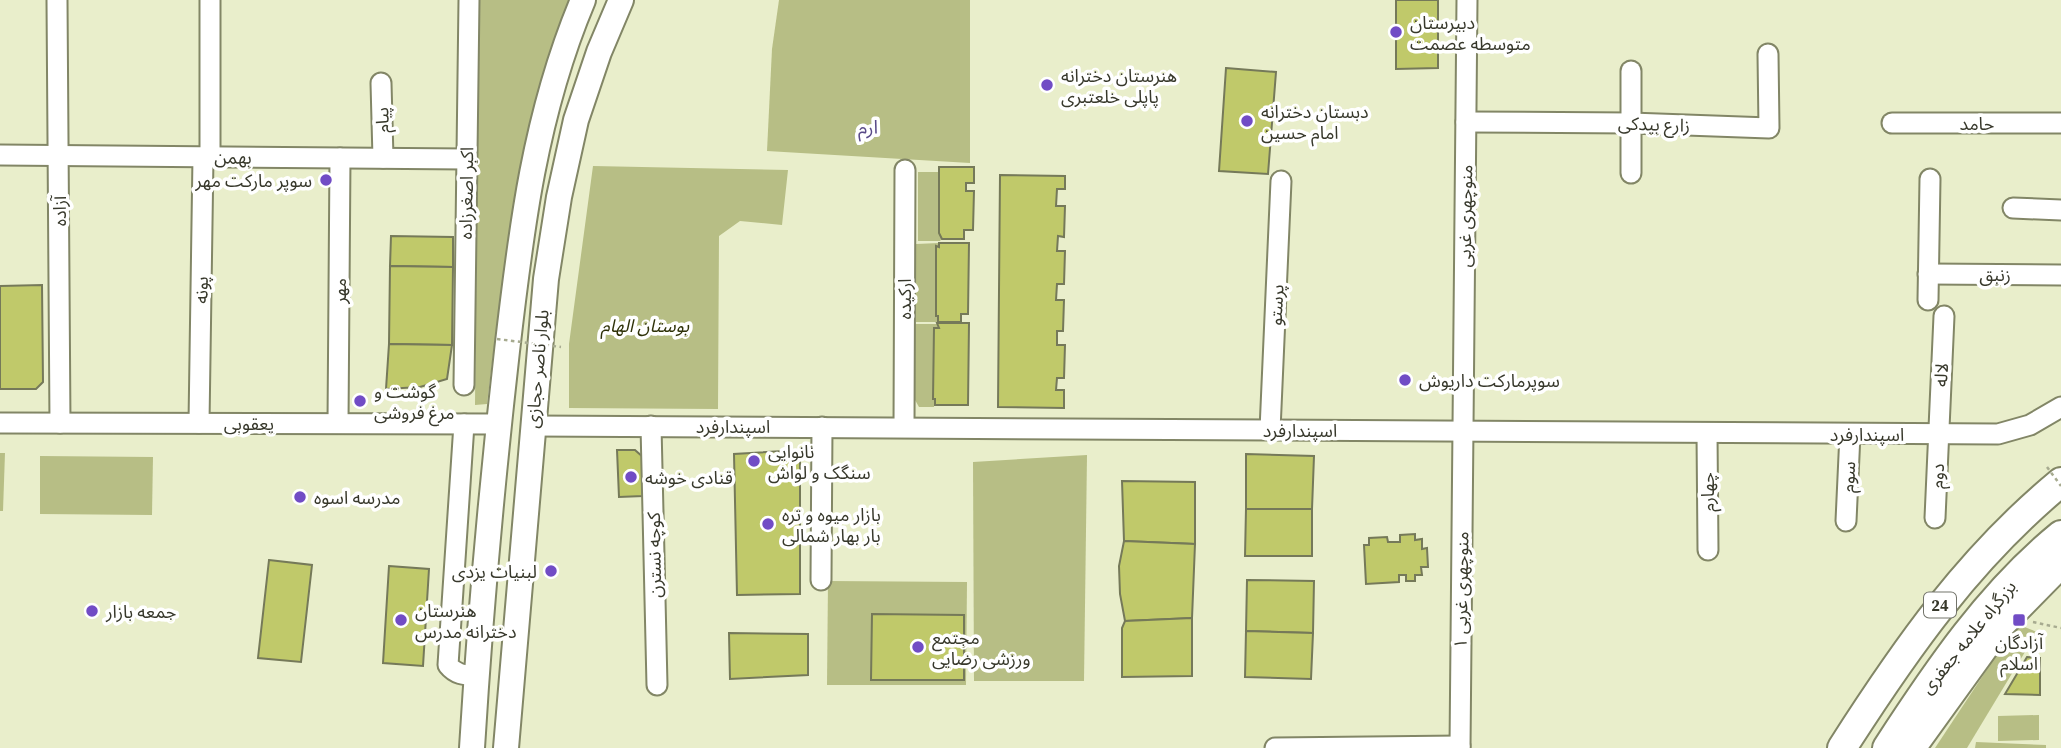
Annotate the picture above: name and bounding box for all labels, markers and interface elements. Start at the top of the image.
place label: دبیرستان متوسطه عصمت [1410,10,1531,56]
marker: دبیرستان متوسطه عصمت [1388,24,1404,40]
place label: هنرستان دخترانه پاپلی خلعتبری [1061,63,1177,109]
marker: هنرستان دخترانه پاپلی خلعتبری [1039,77,1055,93]
place label: دبستان دخترانه امام حسین [1261,99,1369,147]
street label: پیام [369,106,397,133]
street label: زارع بیدکی [1617,110,1691,140]
street label: حامد [1960,111,1994,136]
marker: دبستان دخترانه امام حسین [1239,113,1255,129]
district label: ارم [858,114,878,142]
street label: بهمن [214,144,252,170]
street label: اکبر اصغرزاده [453,147,479,239]
street label: منوچهری غربی [1452,164,1478,268]
place label: سوپر مارکت مهر [194,168,312,193]
marker: سوپر مارکت مهر [318,172,334,188]
street label: آزاده [47,195,72,226]
street label: زنبق [1979,262,2011,287]
street label: پونه [188,276,214,304]
street label: مهر [327,278,352,305]
street label: ارکیده [892,278,917,320]
street label: پرستو [1262,284,1290,326]
street label: بلوار ناصر حجازی [519,309,555,429]
park label: بوستان الهام [600,313,689,340]
street label: لاله [1928,362,1954,388]
place label: سوپرمارکت داریوش [1419,368,1560,393]
marker: سوپرمارکت داریوش [1397,372,1413,388]
place label: گوشت و مرغ فروشی [374,379,454,427]
marker: گوشت و مرغ فروشی [352,393,368,409]
street label: یعقوبی [224,411,274,436]
street label: اسپندارفرد [696,414,770,439]
street label: اسپندارفرد [1263,418,1337,443]
street label: اسپندارفرد [1830,422,1904,447]
place label: نانوایی سنگک و لواش [768,439,871,485]
marker: نانوایی سنگک و لواش [746,453,762,469]
street label: سوم [1835,461,1863,493]
street label: دوم [1924,463,1952,489]
place label: قنادی خوشه [645,465,733,490]
marker: قنادی خوشه [623,469,639,485]
street label: چهارم [1695,472,1722,512]
place label: مدرسه اسوه [314,485,400,510]
marker: مدرسه اسوه [292,489,308,505]
place label: بازار میوه و تره بار بهار شمالی [782,502,881,548]
street label: کوچه نسترن [641,511,667,598]
marker: بازار میوه و تره بار بهار شمالی [760,516,776,532]
street label: منوچهری غربی ۱ [1447,531,1475,649]
place label: لبنیات یزدی [452,559,537,584]
marker: لبنیات یزدی [543,563,559,579]
street label: بزرگراه علامه جعفری [1914,575,2022,699]
road number: 24 [1924,592,1956,618]
place label: هنرستان دخترانه مدرس [415,598,517,644]
place label: جمعه‌ بازار [105,599,176,624]
marker: جمعه‌ بازار [84,603,100,619]
marker: هنرستان دخترانه مدرس [393,612,409,628]
marker: آزادگان اسلام [2011,612,2027,628]
place label: مجتمع ورزشی رضایی [932,625,1030,671]
place label: آزادگان اسلام [1995,630,2044,678]
marker: مجتمع ورزشی رضایی [910,639,926,655]

